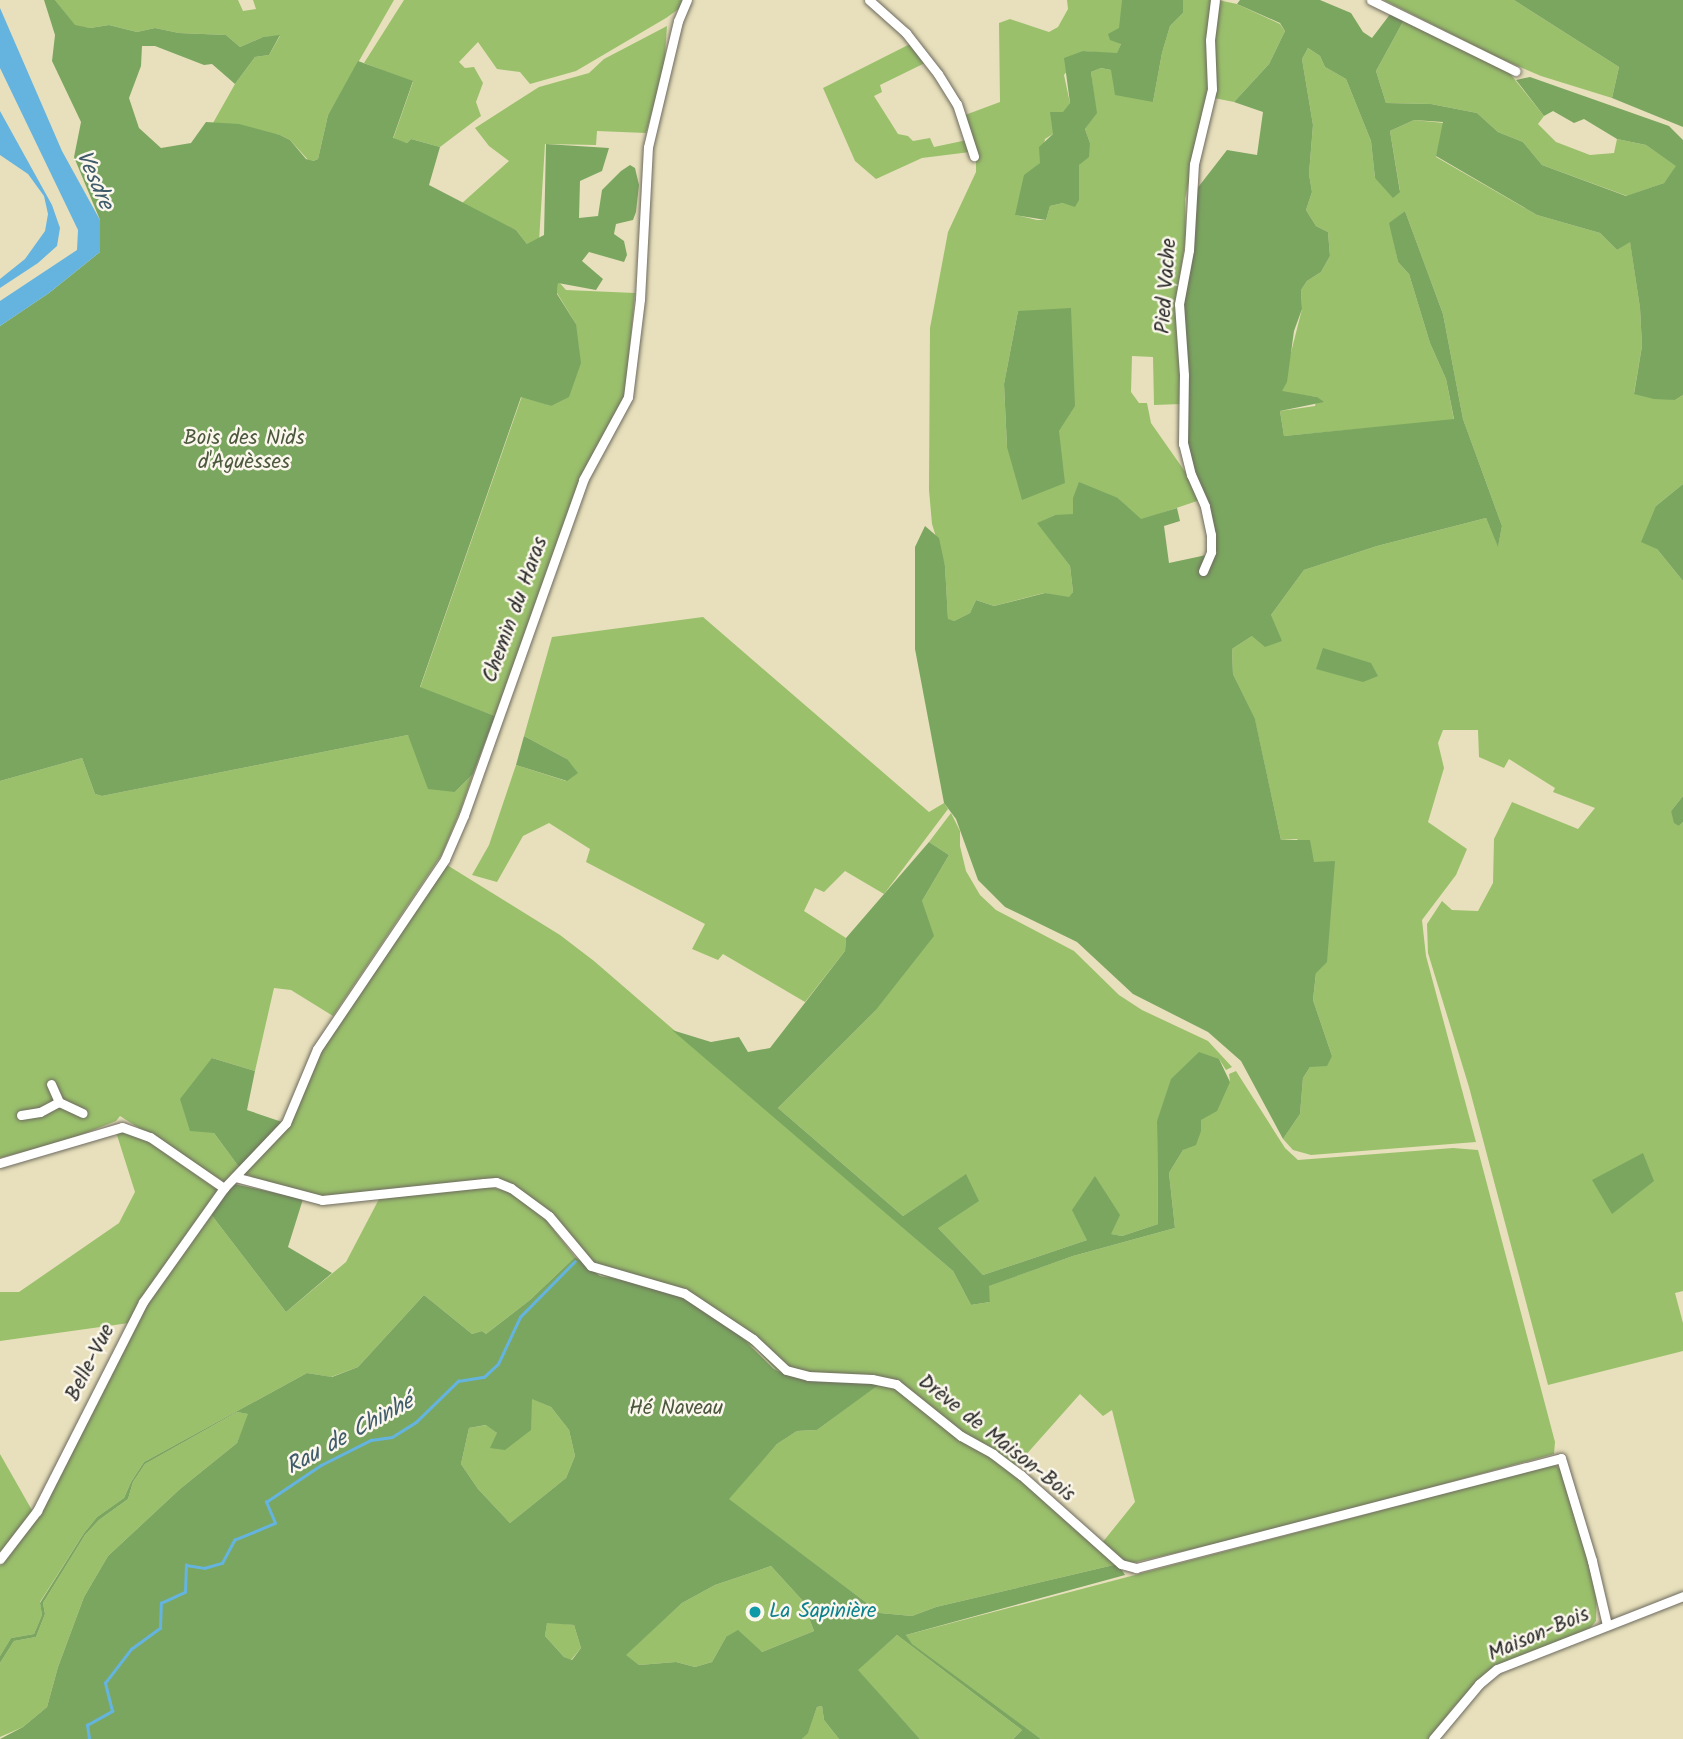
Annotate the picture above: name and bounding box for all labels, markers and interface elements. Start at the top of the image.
water label: Vesdre [69,146,119,214]
street label: Pied Vache [1151,237,1183,335]
park label: Bois des Nids d'Aguèsses [183,426,305,476]
street label: Chemin du Haras [478,534,554,686]
street label: Belle-Vue [61,1320,121,1406]
street label: Drève de Maison-Bois [912,1370,1080,1508]
water label: Rau de Chinhé [281,1389,419,1481]
park label: Hé Naveau [629,1396,723,1422]
place label: La Sapinière [769,1599,877,1625]
street label: Maison-Bois [1485,1602,1593,1668]
marker: La Sapinière [747,1604,763,1620]

